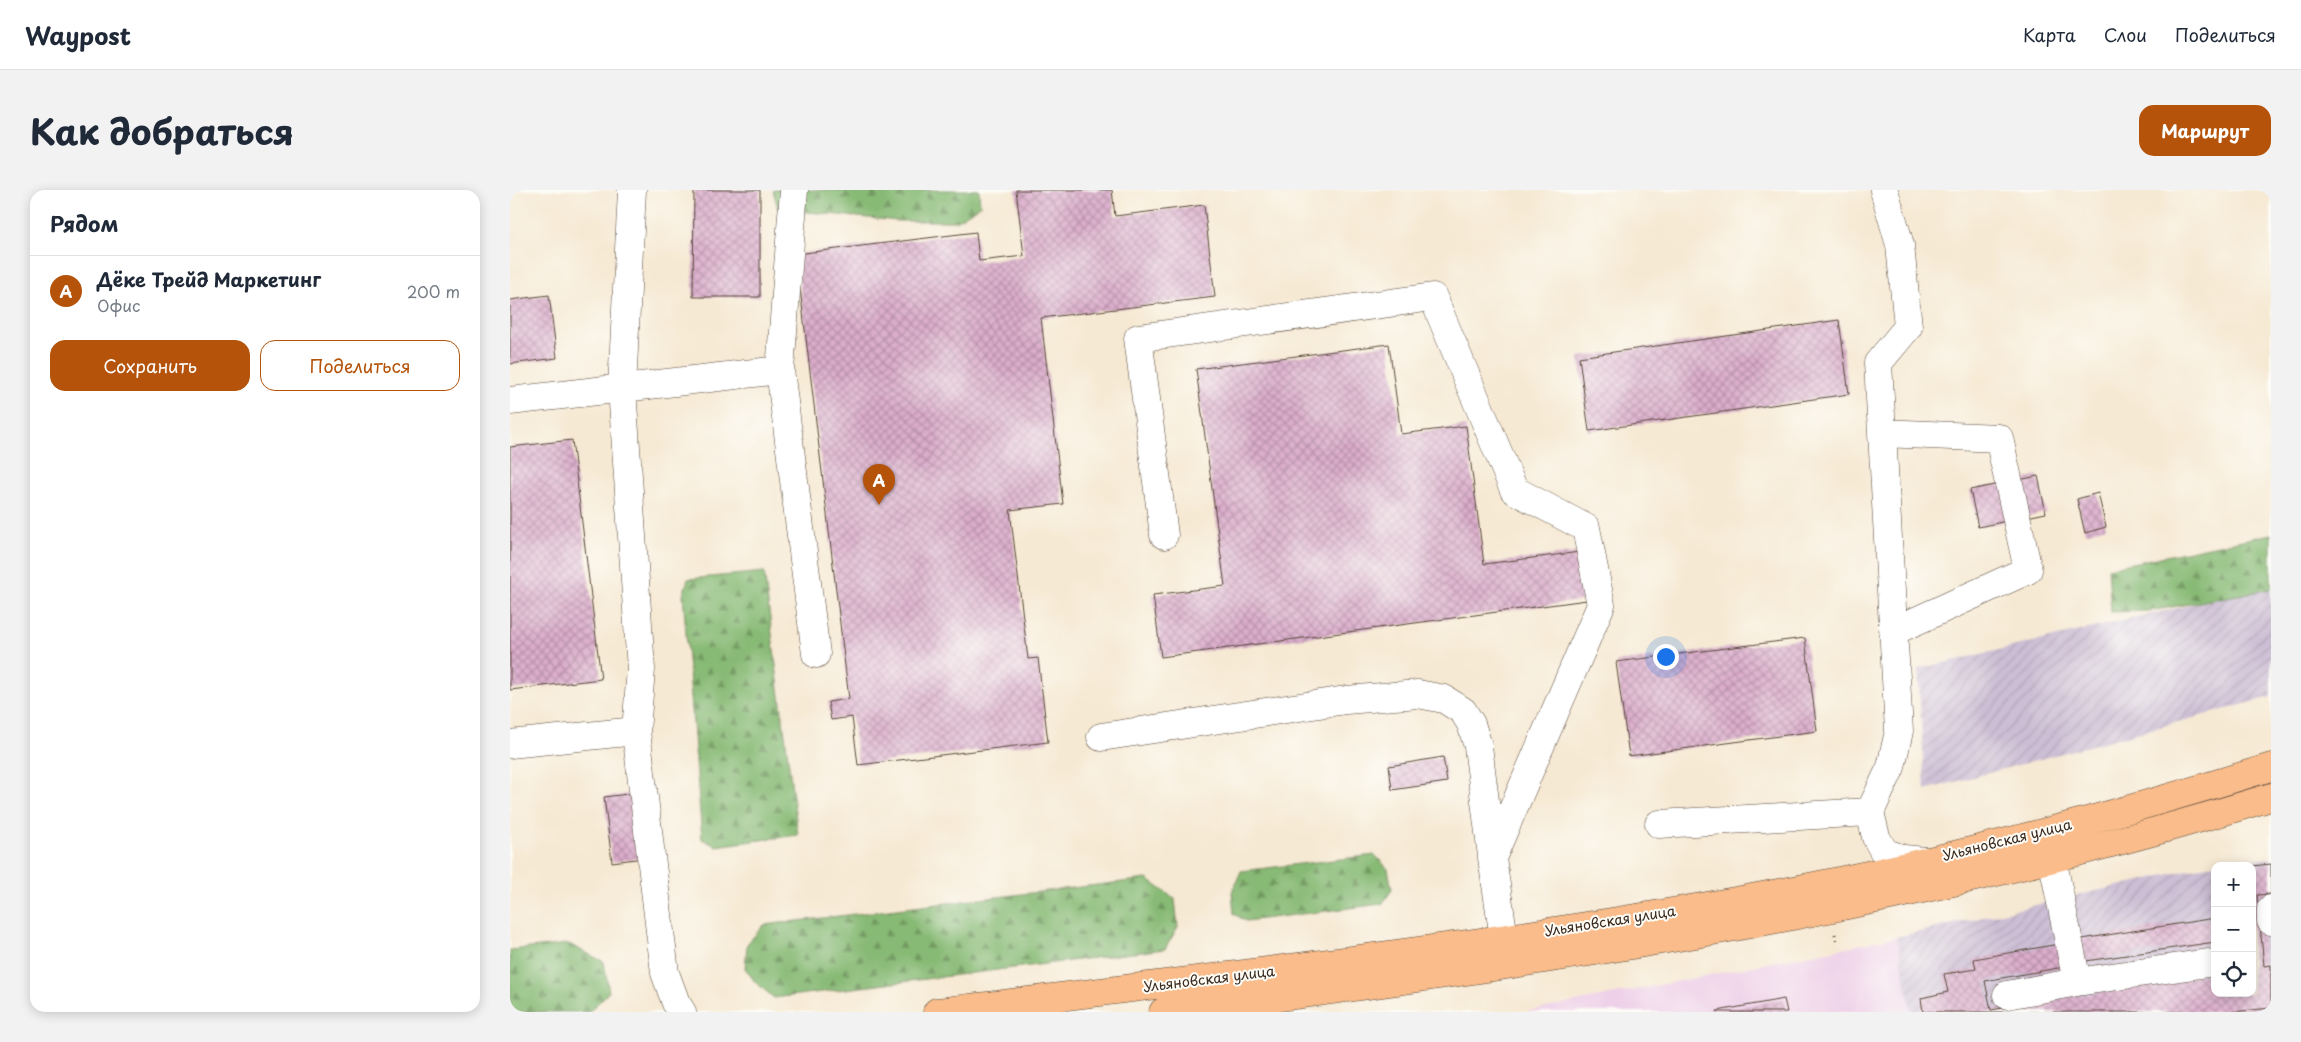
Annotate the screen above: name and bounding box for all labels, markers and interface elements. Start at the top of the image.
text: Waypost [25,17,131,53]
text: Карта [2023,21,2076,48]
text: Слои [2104,21,2147,48]
text: Поделиться [2175,21,2276,48]
text: Как добраться [30,104,294,157]
button: Маршрут [2139,105,2271,156]
text: Рядом [50,207,118,239]
text: Дёке Трейд Маркетинг [97,265,321,293]
text: A [60,279,72,303]
text: 200 m [407,279,460,303]
text: Офис [97,293,140,317]
button: Сохранить [50,340,250,391]
button: Поделиться [260,340,460,391]
pin: A [863,464,895,505]
your location [1653,644,1679,670]
street label: Ульяновская улица [1940,813,2074,866]
map controls [2211,862,2256,997]
button: + [2211,862,2256,907]
street label: Ульяновская улица [1543,900,1677,941]
button: − [2211,907,2256,952]
button: locate [2211,952,2256,997]
street label: Ульяновская улица [1142,960,1276,997]

